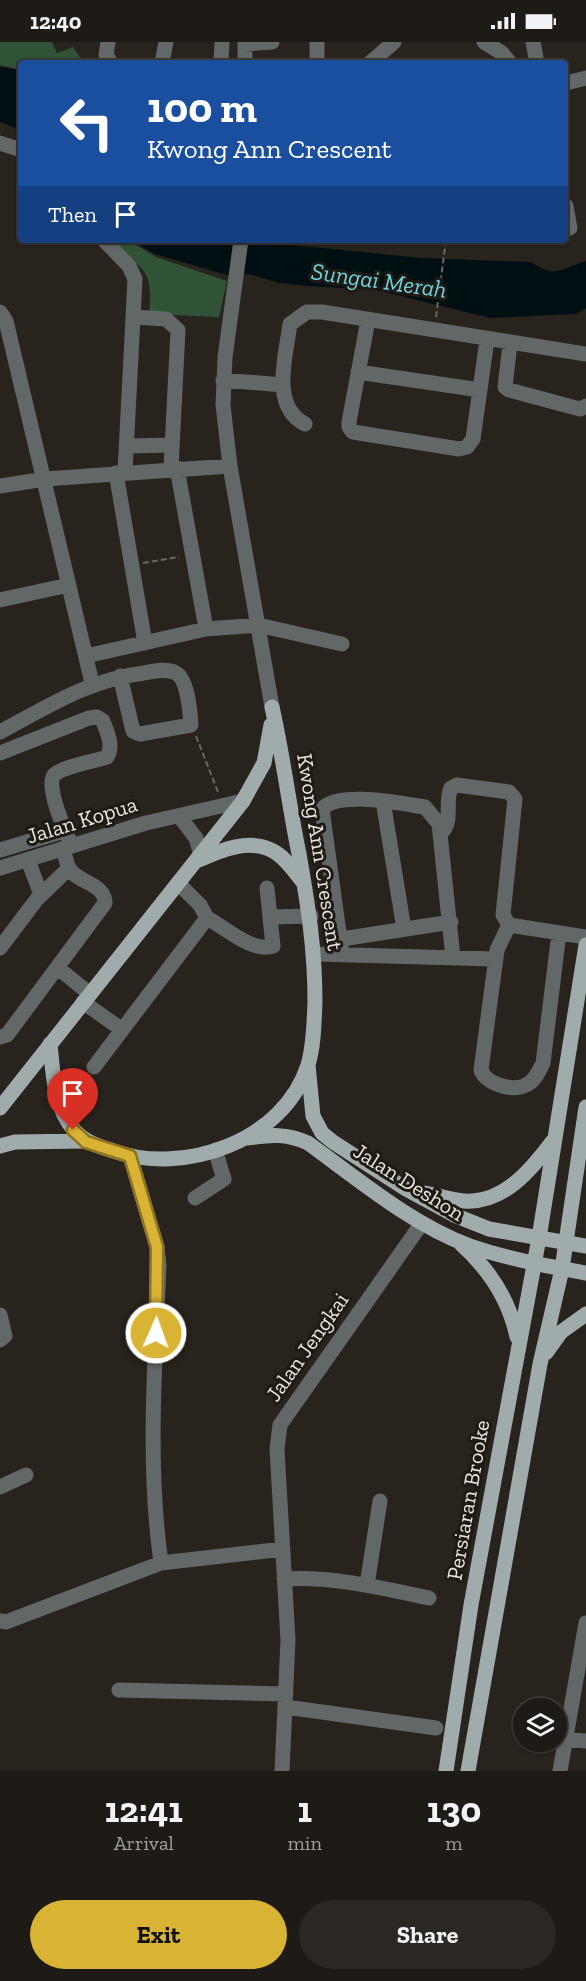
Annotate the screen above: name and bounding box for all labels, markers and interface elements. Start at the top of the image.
text: 12:40 [30,8,81,35]
text: 100 m [147,82,257,133]
icon: left [48,84,126,162]
text: Kwong Ann Crescent [147,133,392,165]
icon: arrive [109,198,142,231]
text: Then [48,201,97,228]
water label: Sungai Merah [309,256,449,304]
street label: Kwong Ann Crescent [291,751,349,953]
street label: Jalan Kopua [23,790,141,850]
pin [47,1068,98,1130]
icon: arrive [56,1077,89,1110]
street label: Jalan Deshon [348,1137,470,1227]
street label: Jalan Jengkai [260,1287,354,1407]
position arrow [124,1301,188,1365]
street label: Persiaran Brooke [441,1418,495,1582]
map controls [513,1698,567,1752]
button: layers [513,1698,567,1752]
text: 12:41 [105,1788,183,1831]
text: 1 [297,1788,312,1831]
text: 130 [427,1788,481,1831]
text: Arrival [114,1831,174,1855]
text: min [288,1831,322,1855]
text: m [445,1831,463,1855]
button: Exit [30,1900,287,1969]
button: Share [299,1900,556,1969]

